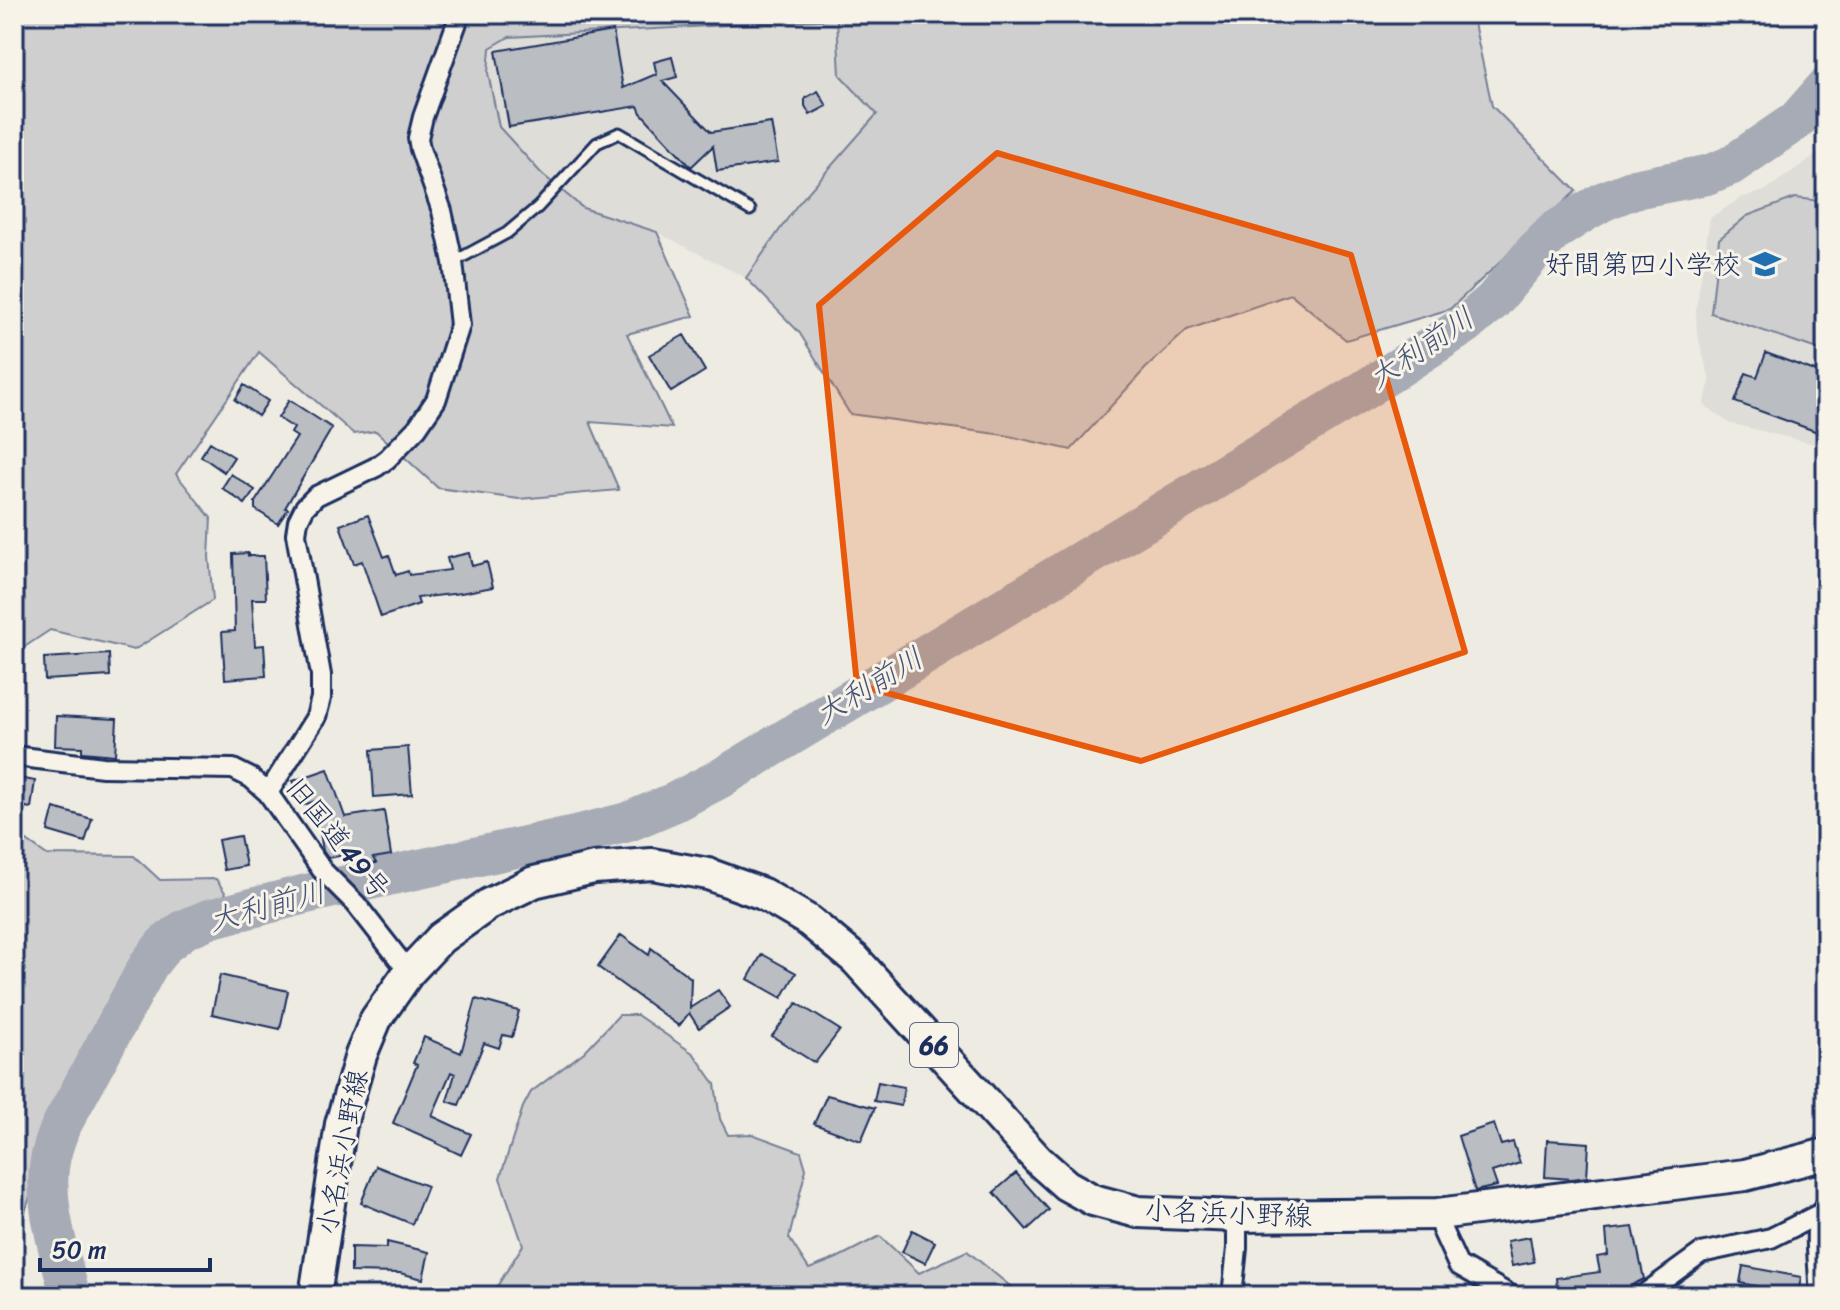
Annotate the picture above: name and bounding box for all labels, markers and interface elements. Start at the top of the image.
place label: 好間第四小学校 [1545,240,1741,289]
school or university icon: 好間第四小学校 [1748,247,1782,281]
water label: 大利前川 [1356,292,1486,404]
water label: 大利前川 [804,632,934,740]
street label: 旧国道49号 [273,766,403,910]
water label: 大利前川 [202,864,332,948]
road number: 66 [910,1023,958,1067]
street label: 小名浜小野線 [302,1065,382,1239]
street label: 小名浜小野線 [1143,1186,1313,1240]
scale bar [40,1222,210,1272]
text: 50 m [52,1229,107,1271]

